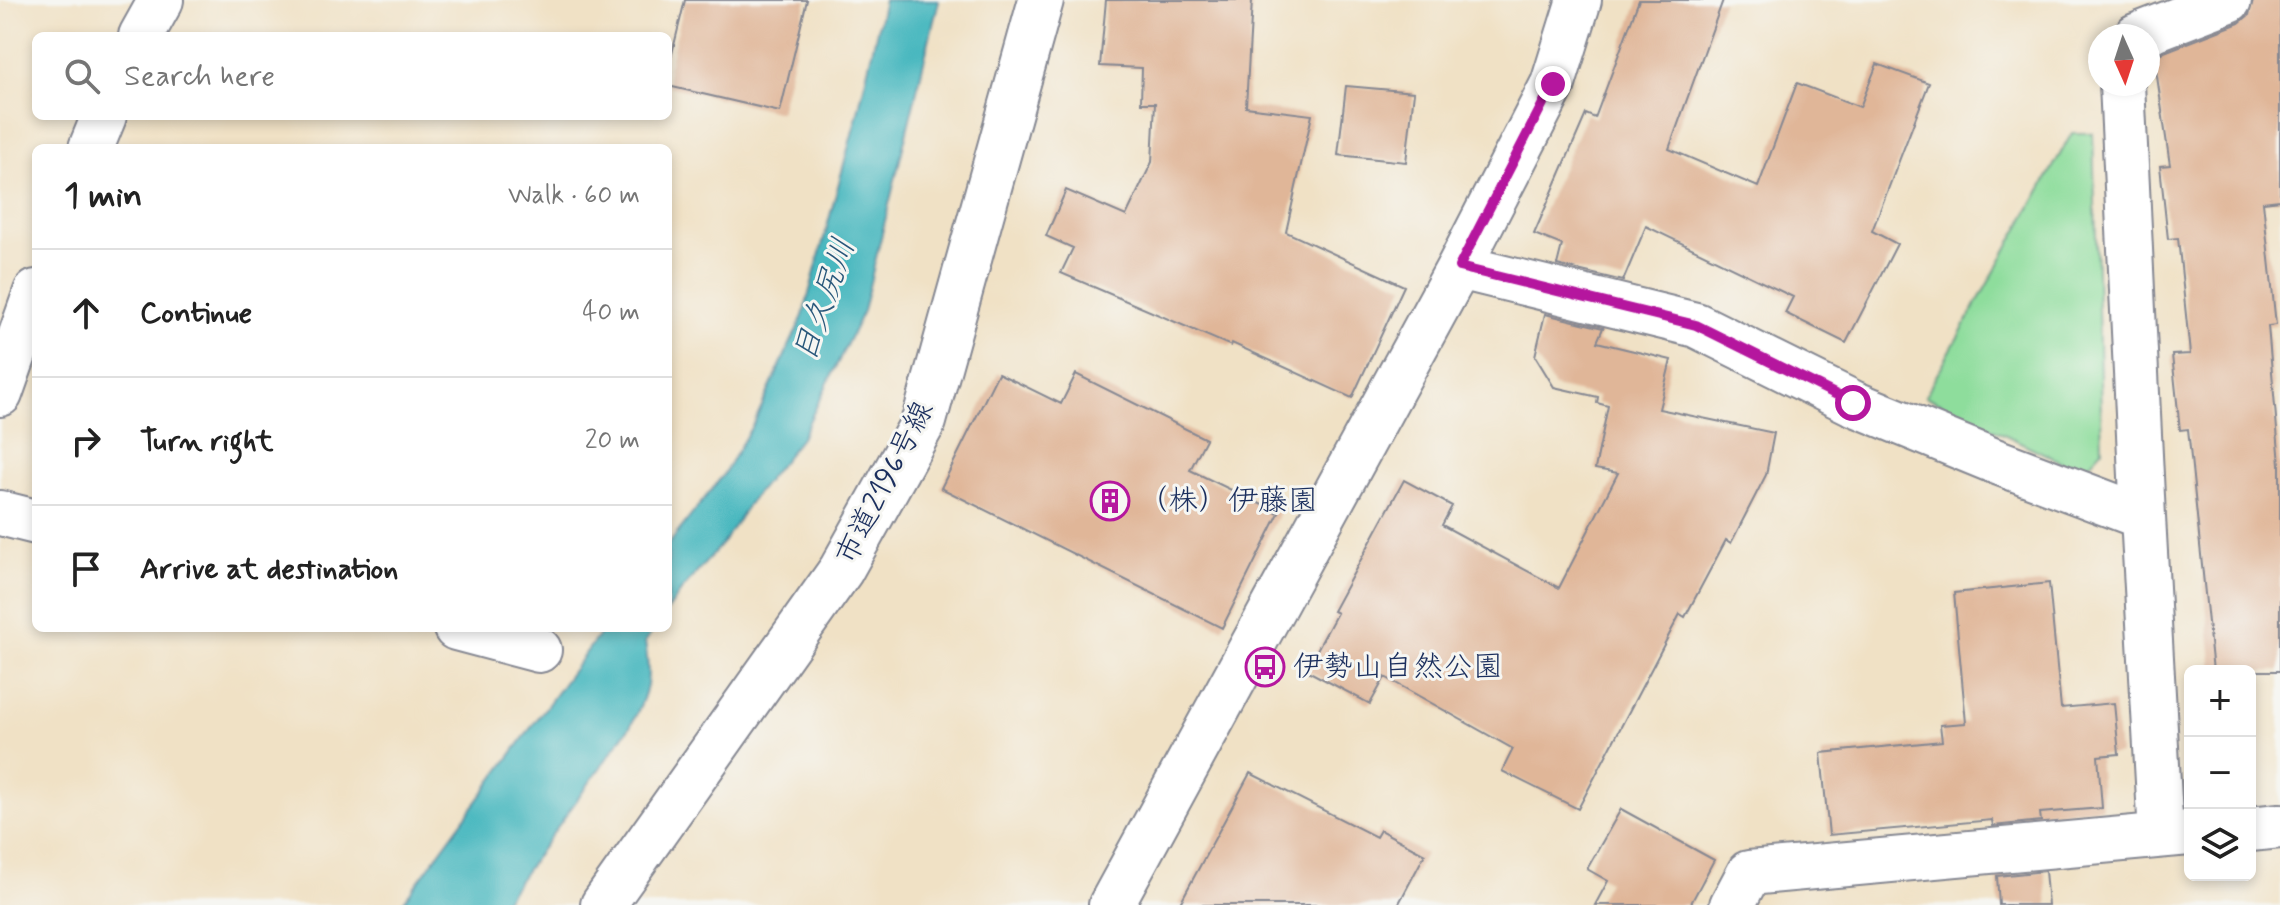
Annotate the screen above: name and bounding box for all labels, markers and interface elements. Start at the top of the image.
north arrow [2088,24,2160,96]
search box [32,32,672,120]
icon: search [60,54,104,98]
text: Search here [124,57,275,96]
route end [1535,66,1571,102]
text: 1 min [64,174,142,219]
text: Walk · 60 m [508,179,640,213]
water label: 目久尻川 [784,233,866,367]
icon: ahead [64,291,108,335]
text: Continue [140,294,252,333]
text: 40 m [582,296,640,330]
route start [1835,385,1871,421]
street label: 市道2196号線 [827,395,943,571]
icon: right [64,419,108,463]
text: Turn right [140,422,273,461]
text: 20 m [585,424,640,458]
building icon: （株）伊藤園 [1089,480,1131,522]
place label: （株）伊藤園 [1138,482,1318,521]
icon: arrive [64,547,108,591]
text: Arrive at destination [140,550,398,589]
bus stop icon: 伊勢山自然公園 [1244,646,1286,688]
place label: 伊勢山自然公園 [1293,648,1503,687]
map controls [2184,665,2256,881]
button: + [2184,665,2256,737]
button: − [2184,737,2256,809]
button: layers [2184,809,2256,881]

